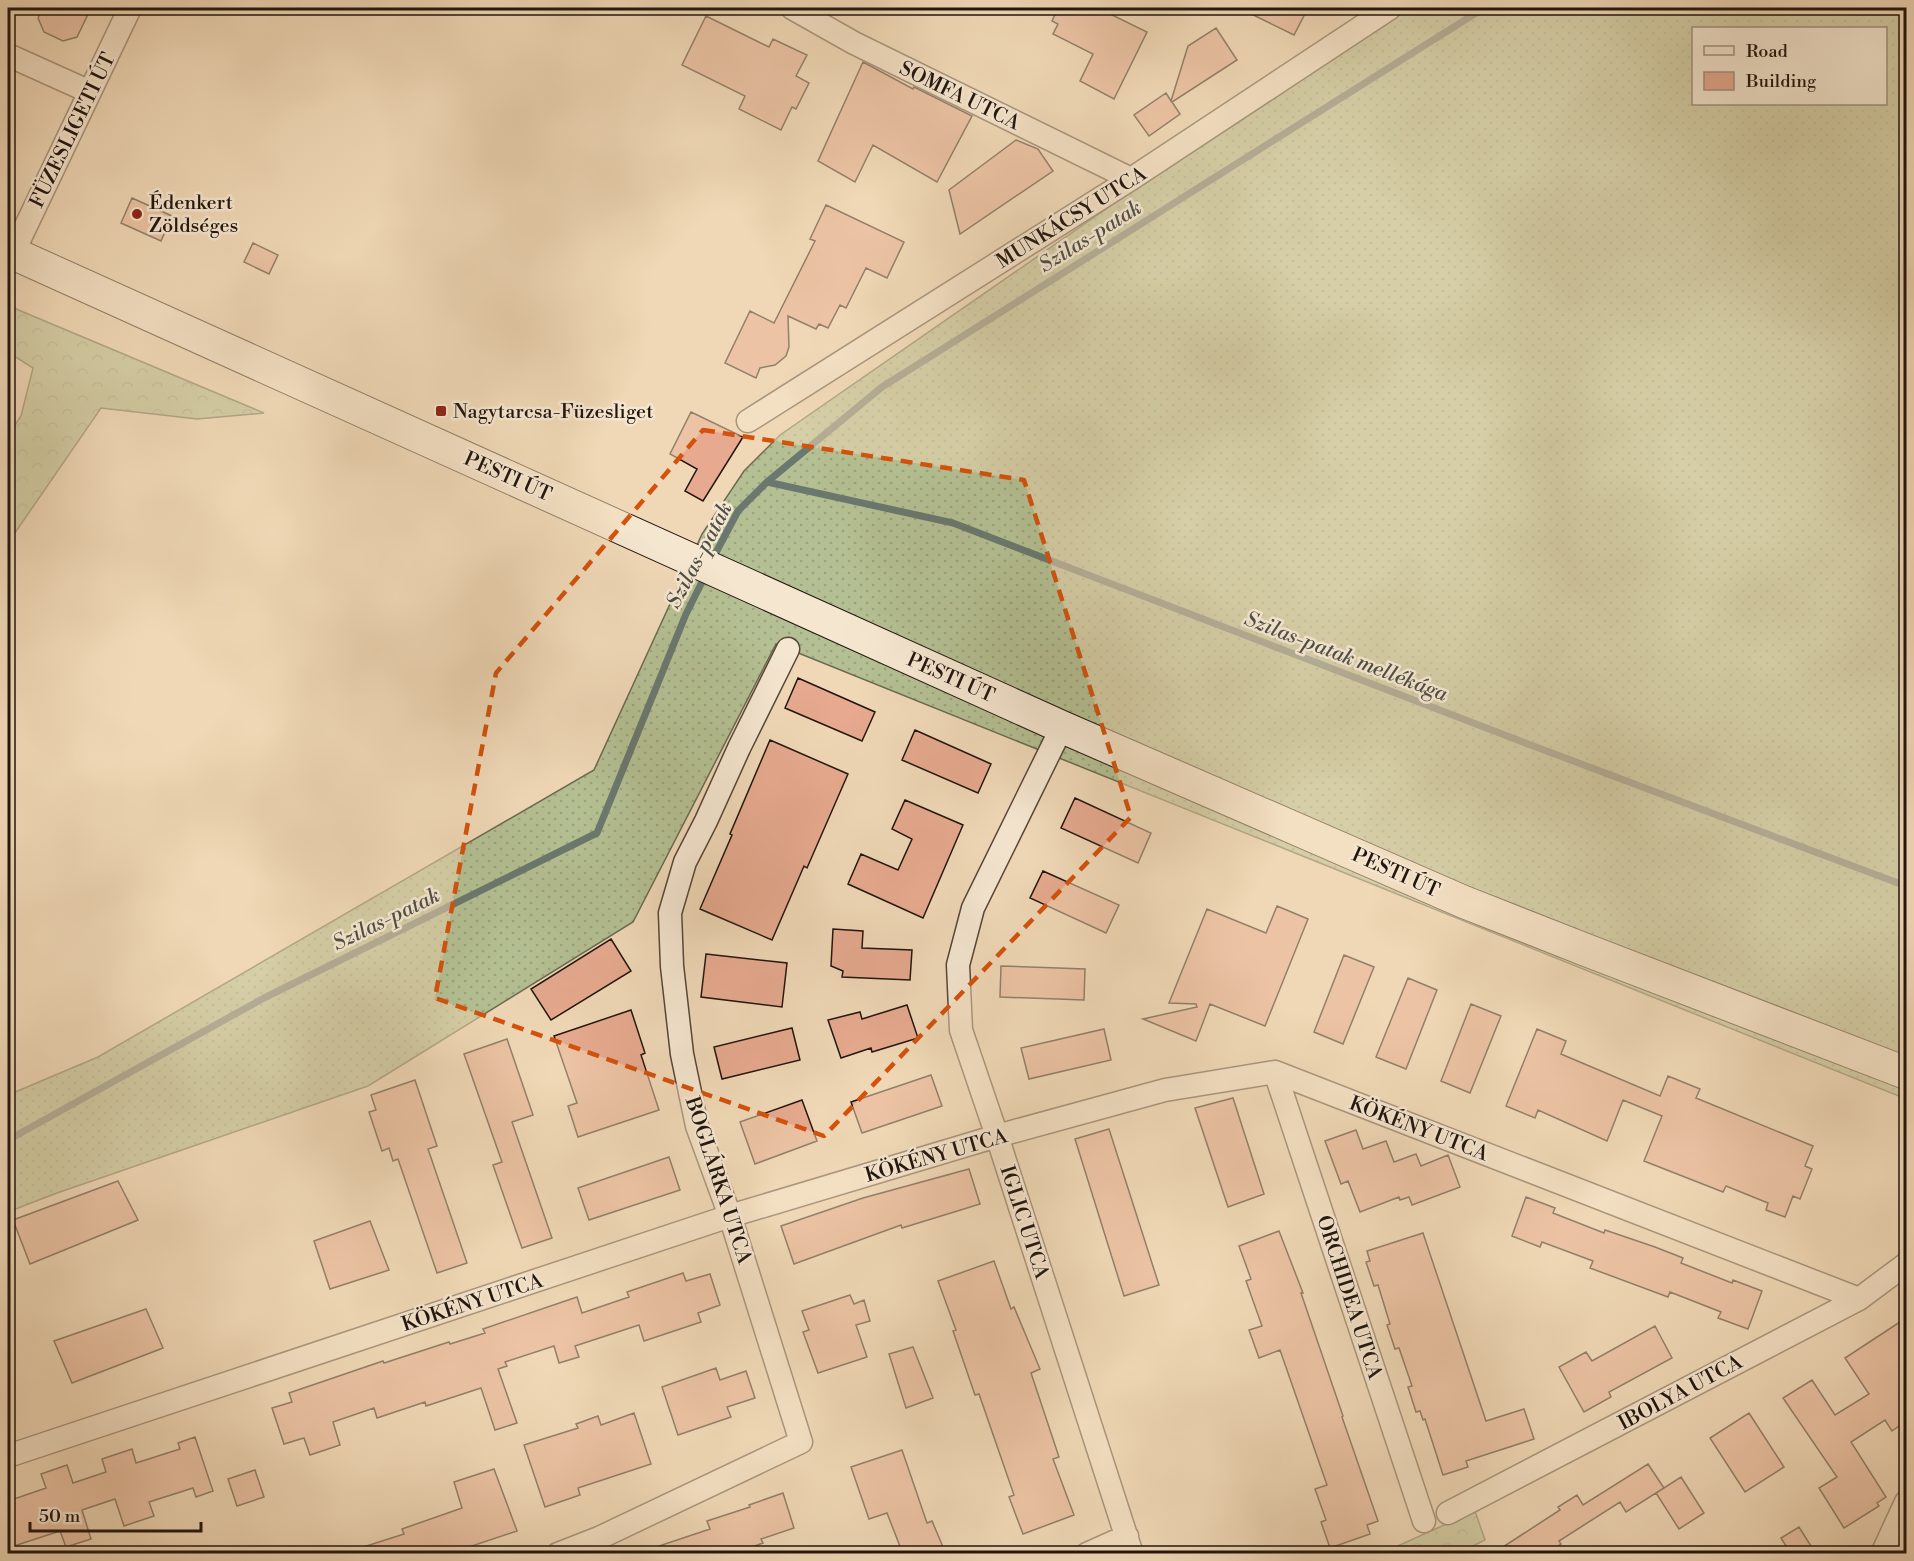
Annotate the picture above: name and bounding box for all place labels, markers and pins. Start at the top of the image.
place label: Édenkert Zöldséges [149,190,238,239]
marker: Édenkert Zöldséges [130,207,144,221]
place label: Nagytarcsa-Füzesliget [453,400,653,425]
marker: Nagytarcsa-Füzesliget [434,404,448,418]

